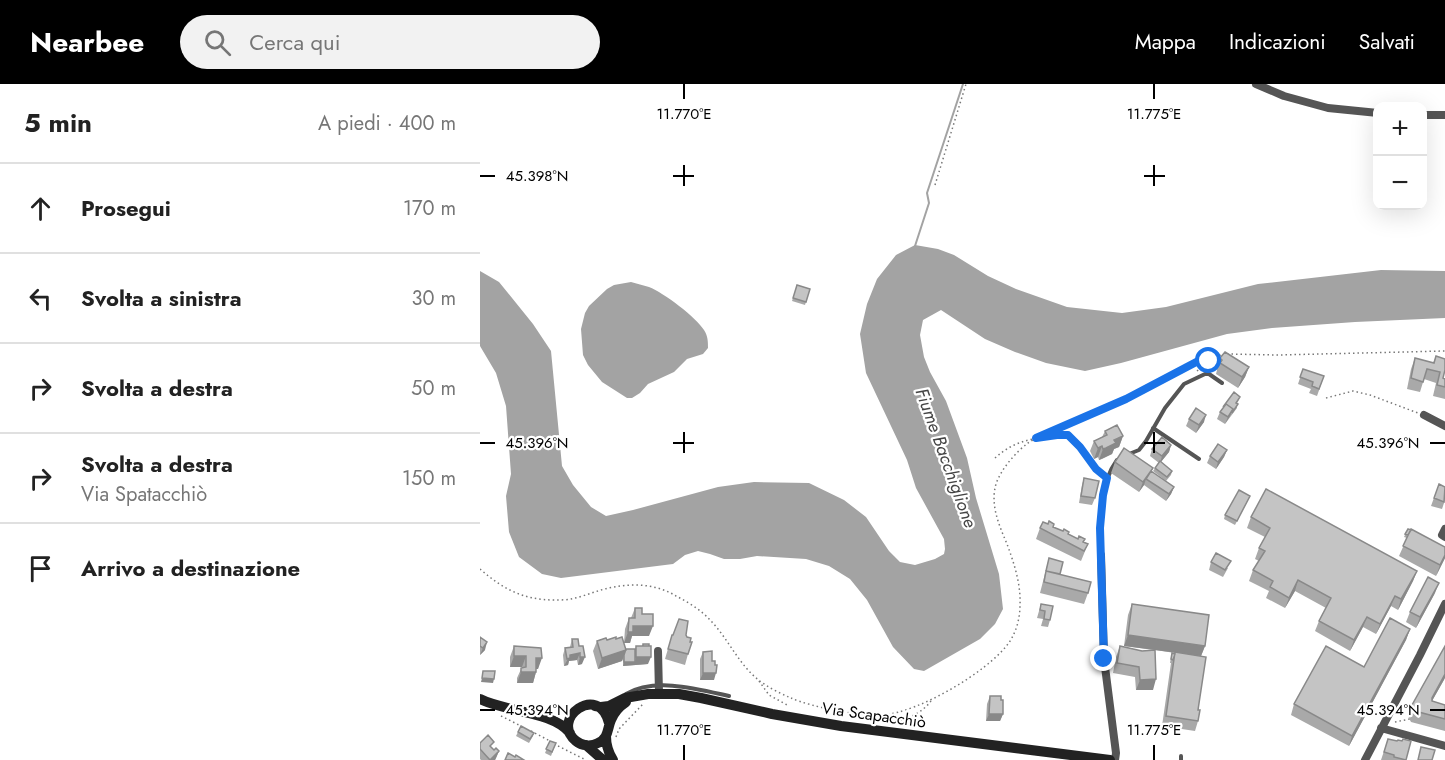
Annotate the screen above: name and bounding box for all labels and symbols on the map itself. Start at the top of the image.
text: 11.770°E [656,103,712,125]
text: 11.775°E [1127,103,1181,125]
text: 45.398°N [506,165,568,187]
route start [1195,347,1221,373]
water label: Fiume Bacchiglione [909,385,983,531]
text: 45.396°N [506,432,568,454]
text: 45.396°N [1357,432,1419,454]
route end [1090,645,1116,671]
street label: Via Scapacchiò [821,696,928,734]
text: 45.394°N [505,699,569,721]
text: 45.394°N [1356,699,1420,721]
text: 11.770°E [656,719,712,741]
text: 11.775°E [1127,719,1181,741]

